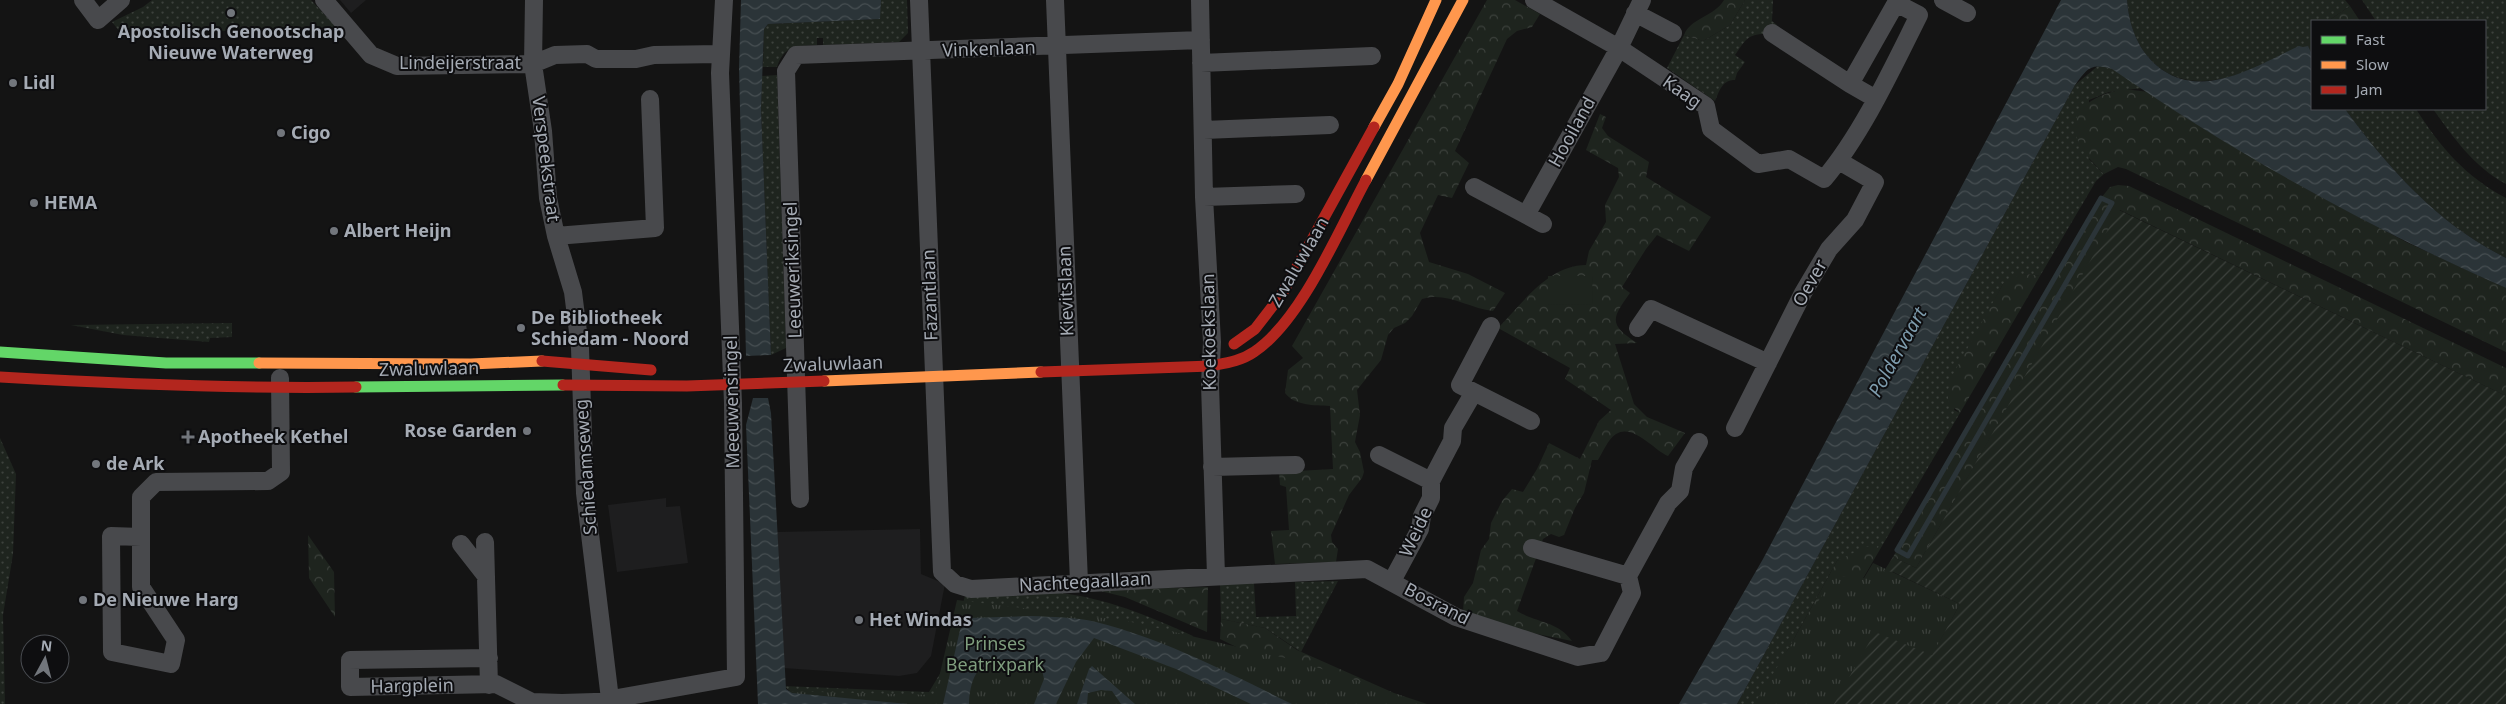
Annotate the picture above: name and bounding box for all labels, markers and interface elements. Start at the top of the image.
marker: Apostolisch Genootschap Nieuwe Waterweg [225,7,237,19]
place label: Apostolisch Genootschap Nieuwe Waterweg [118,19,344,64]
legend [2311,20,2486,110]
text: Fast [2356,29,2385,49]
street label: Vinkenlaan [942,34,1036,62]
street label: Lindeijerstraat [399,50,522,74]
text: Slow [2356,54,2389,74]
street label: Kaag [1658,69,1707,113]
place label: Lidl [23,70,55,94]
marker: Lidl [7,77,19,89]
text: Jam [2354,79,2383,99]
street label: Hooiland [1542,92,1600,171]
street label: Verspeekstraat [527,95,567,224]
place label: Cigo [291,120,331,144]
marker: Cigo [275,127,287,139]
place label: HEMA [44,190,98,214]
marker: HEMA [28,197,40,209]
street label: Leeuweriksingel [778,201,806,339]
street label: Zwaluwlaan [1263,212,1334,311]
place label: Albert Heijn [344,218,451,242]
marker: Albert Heijn [328,225,340,237]
street label: Kievitslaan [1051,245,1079,337]
street label: Fazantlaan [915,249,943,341]
street label: Oever [1786,254,1832,310]
street label: Koekoekslaan [1195,273,1221,391]
water label: Poldervaart [1862,302,1933,401]
place label: De Bibliotheek Schiedam - Noord [531,305,689,350]
marker: De Bibliotheek Schiedam - Noord [515,322,527,334]
street label: Meeuwensingel [718,335,744,469]
street label: Zwaluwlaan [782,349,884,377]
street label: Zwaluwlaan [379,355,479,381]
street label: Schiedamseweg [568,398,602,536]
place label: Rose Garden [404,418,517,442]
place label: Apotheek Kethel [198,424,348,448]
marker: Rose Garden [521,425,533,437]
marker: Apotheek Kethel [182,431,194,443]
place label: de Ark [106,451,165,475]
marker: de Ark [90,458,102,470]
street label: Weide [1393,503,1437,560]
street label: Nachtegaallaan [1018,566,1152,596]
street label: Bosrand [1401,576,1474,630]
place label: De Nieuwe Harg [93,587,239,611]
marker: De Nieuwe Harg [77,594,89,606]
place label: Het Windas [869,607,972,631]
marker: Het Windas [853,614,865,626]
park label: Prinses Beatrixpark [946,631,1045,676]
north arrow [20,634,70,684]
text: N [40,635,53,656]
street label: Hargplein [370,672,454,698]

